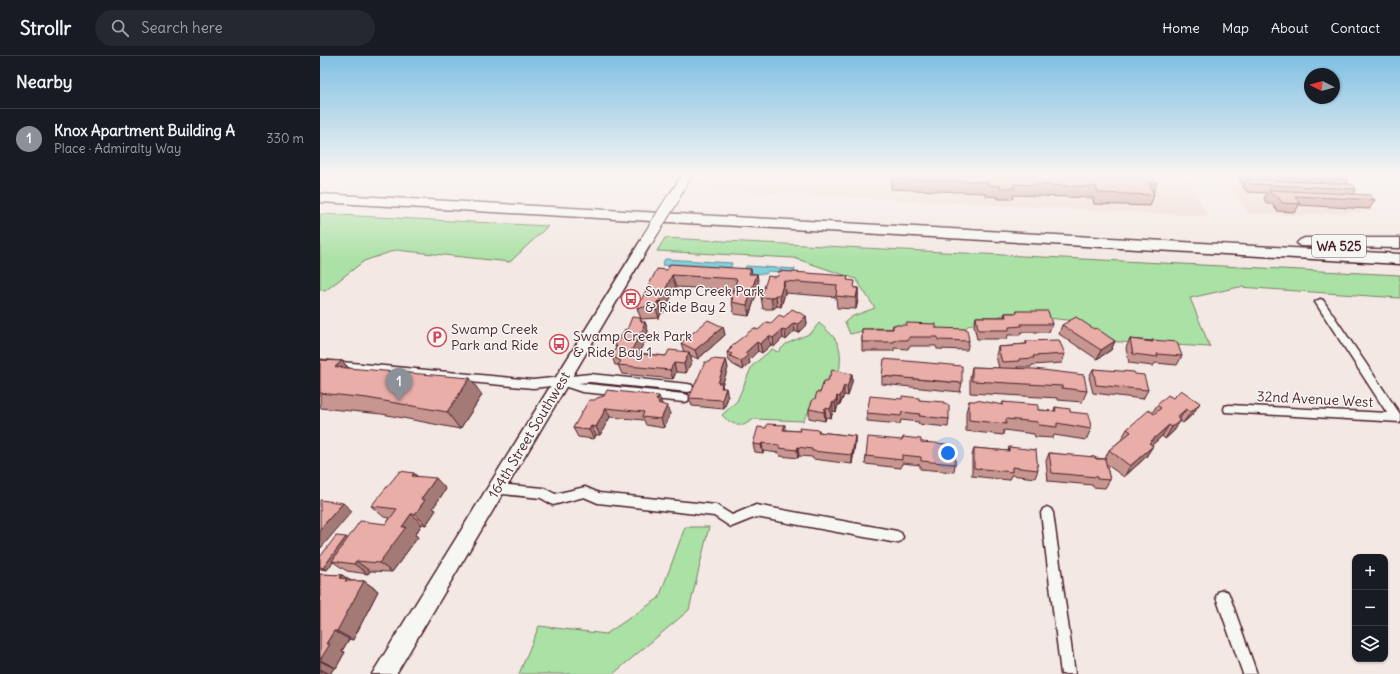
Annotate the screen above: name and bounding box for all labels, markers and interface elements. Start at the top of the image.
search box [95,10,375,46]
text: Strollr [20,16,71,40]
icon: search [109,17,131,39]
text: Search here [141,18,223,37]
text: Home [1162,19,1200,37]
text: Map [1222,19,1249,37]
text: About [1271,19,1309,37]
text: Contact [1331,19,1380,37]
north arrow [1304,68,1340,104]
text: Nearby [16,71,72,93]
text: Knox Apartment Building A [54,121,235,140]
text: 1 [26,130,32,147]
text: 330 m [266,130,304,147]
text: Place · Admiralty Way [54,140,181,157]
road number: WA 525 [1312,235,1366,257]
place label: Swamp Creek Park & Ride Bay 2 [645,282,764,316]
bus stop icon: Swamp Creek Park & Ride Bay 2 [620,288,642,310]
place label: Swamp Creek Park and Ride [451,320,539,354]
parking icon: Swamp Creek Park and Ride [426,326,448,348]
place label: Swamp Creek Park & Ride Bay 1 [573,327,692,361]
bus stop icon: Swamp Creek Park & Ride Bay 1 [548,333,570,355]
pin: 1 [386,368,412,401]
street label: 164th Street Southwest [484,368,574,502]
street label: 32nd Avenue West [1256,387,1374,411]
your location [938,443,958,463]
map controls [1352,554,1388,662]
button: + [1352,554,1388,590]
button: − [1352,590,1388,626]
button: layers [1352,626,1388,662]

